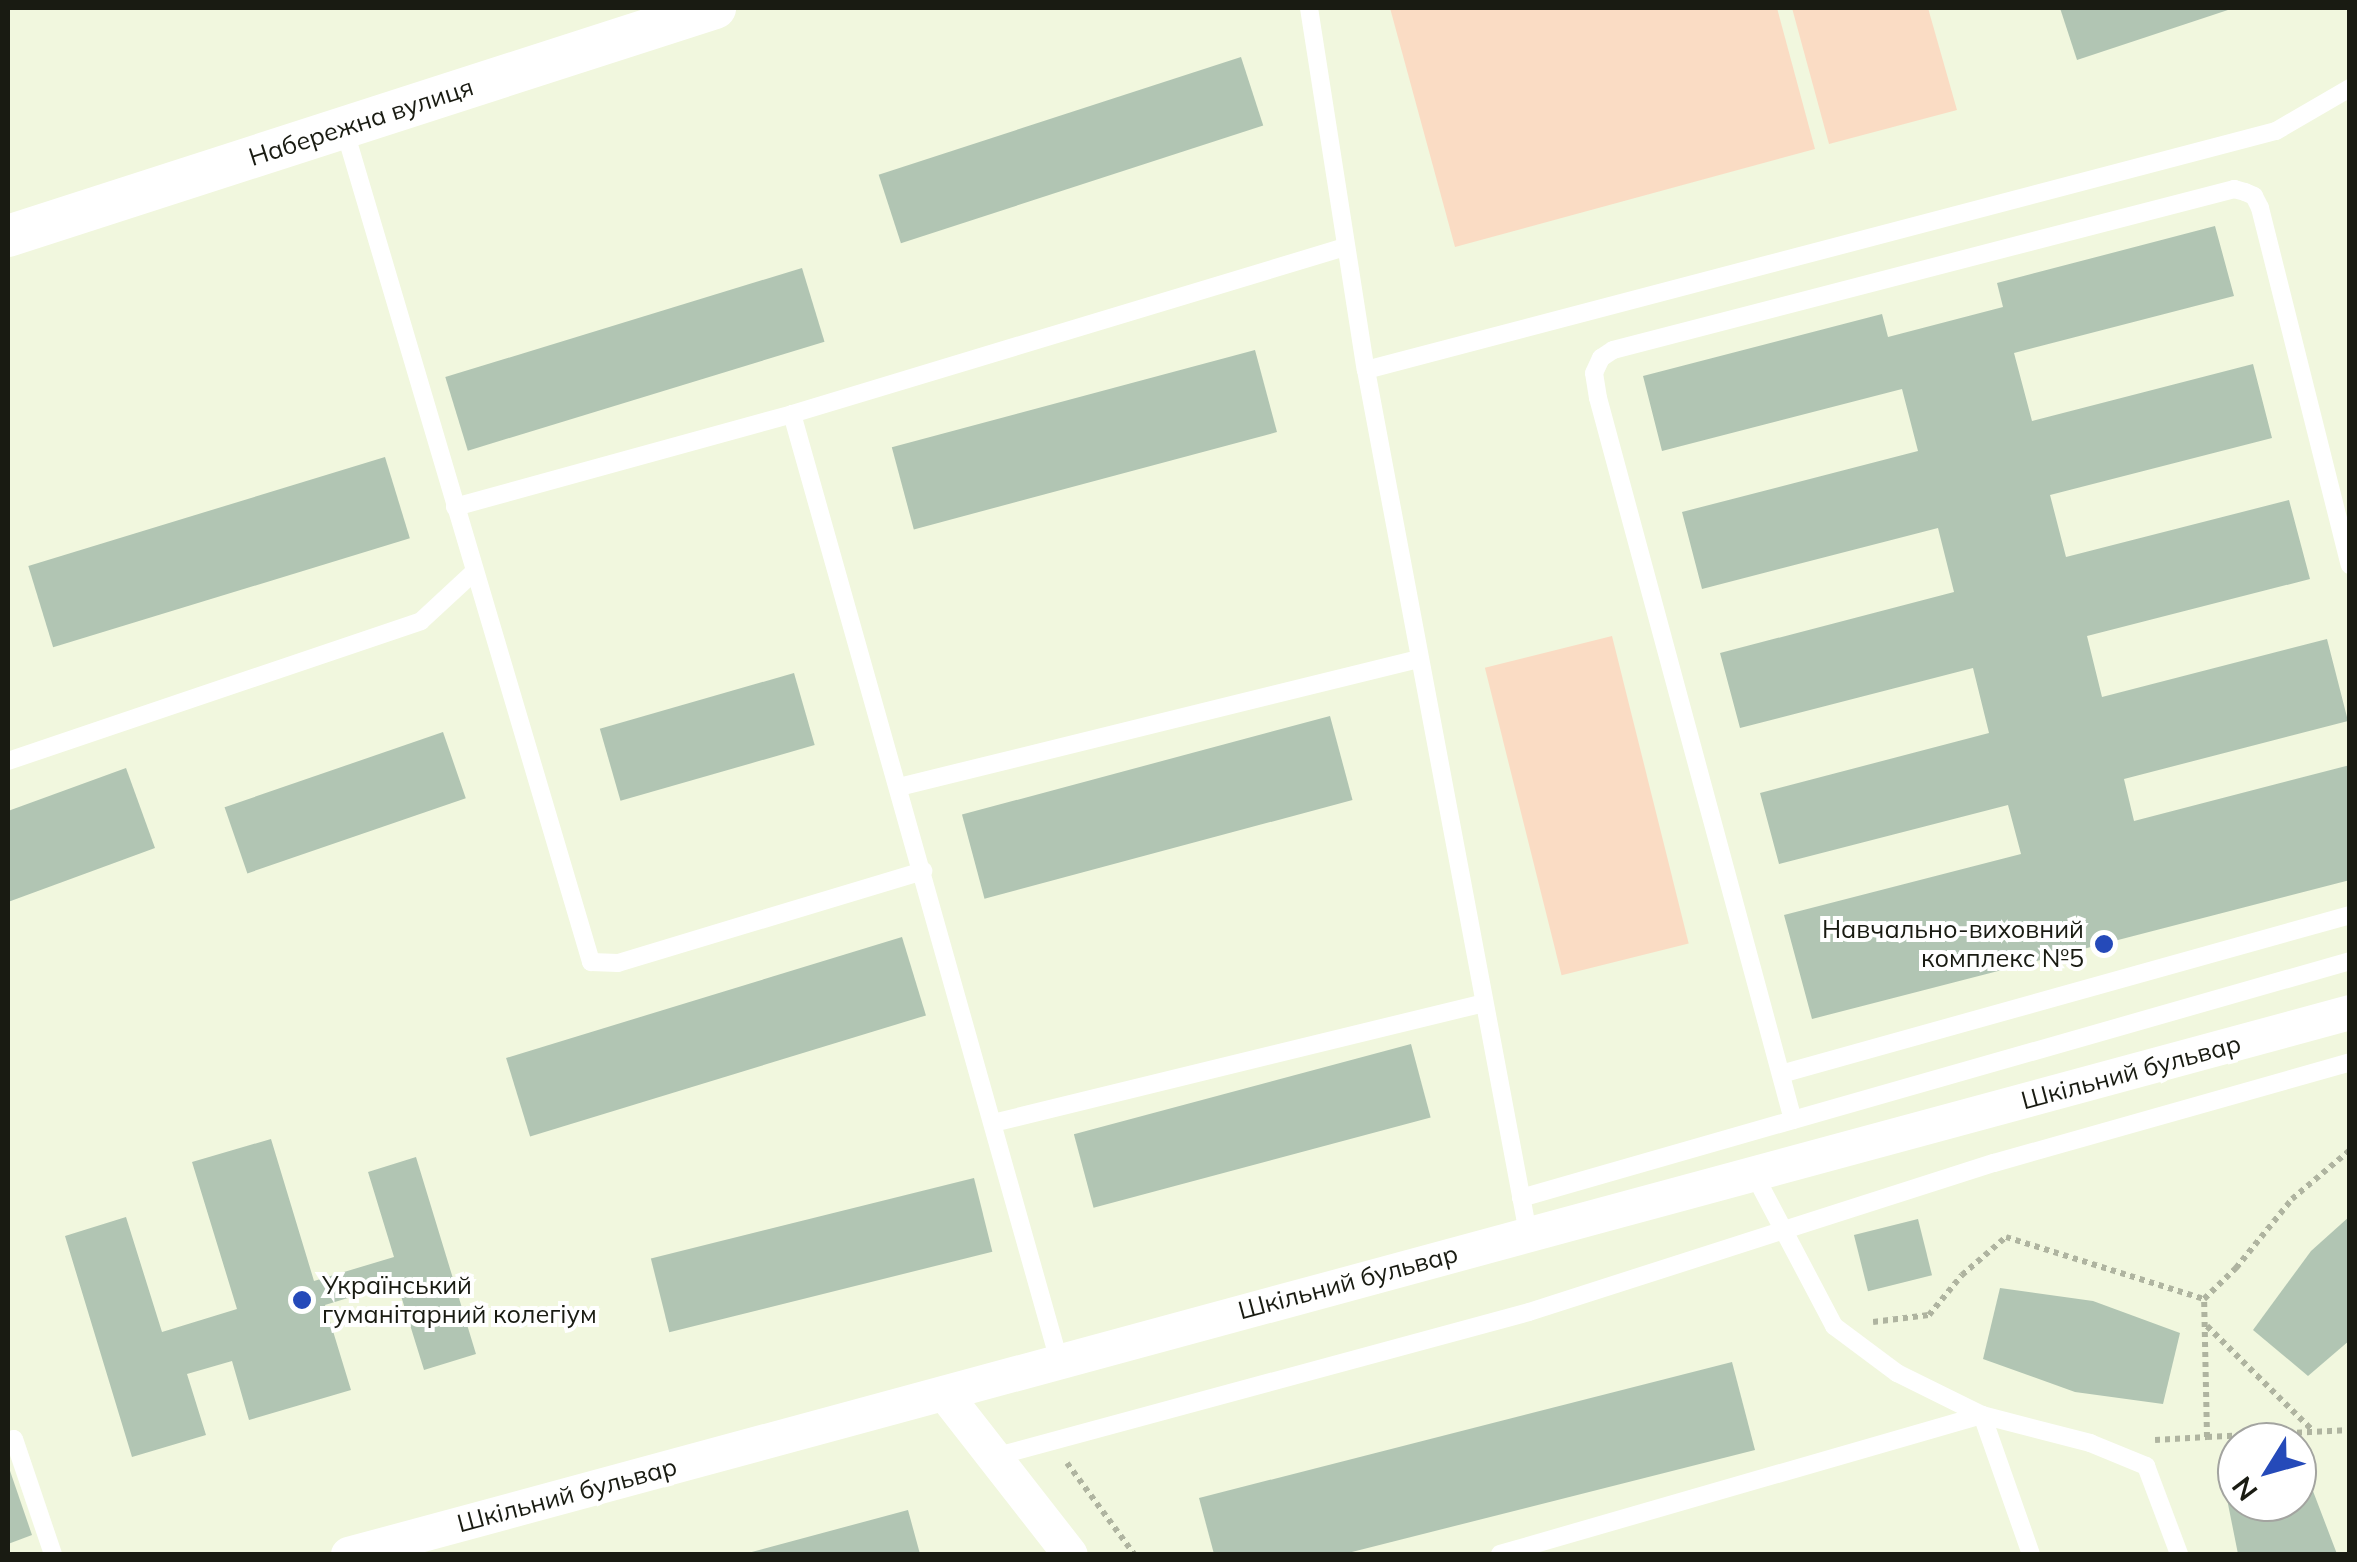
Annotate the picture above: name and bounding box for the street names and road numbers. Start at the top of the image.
street label: Набережна вулиця [245,72,477,172]
street label: Шкільний бульвар [2018,1028,2244,1116]
street label: Шкільний бульвар [1235,1238,1461,1326]
street label: Шкільний бульвар [454,1451,680,1539]

